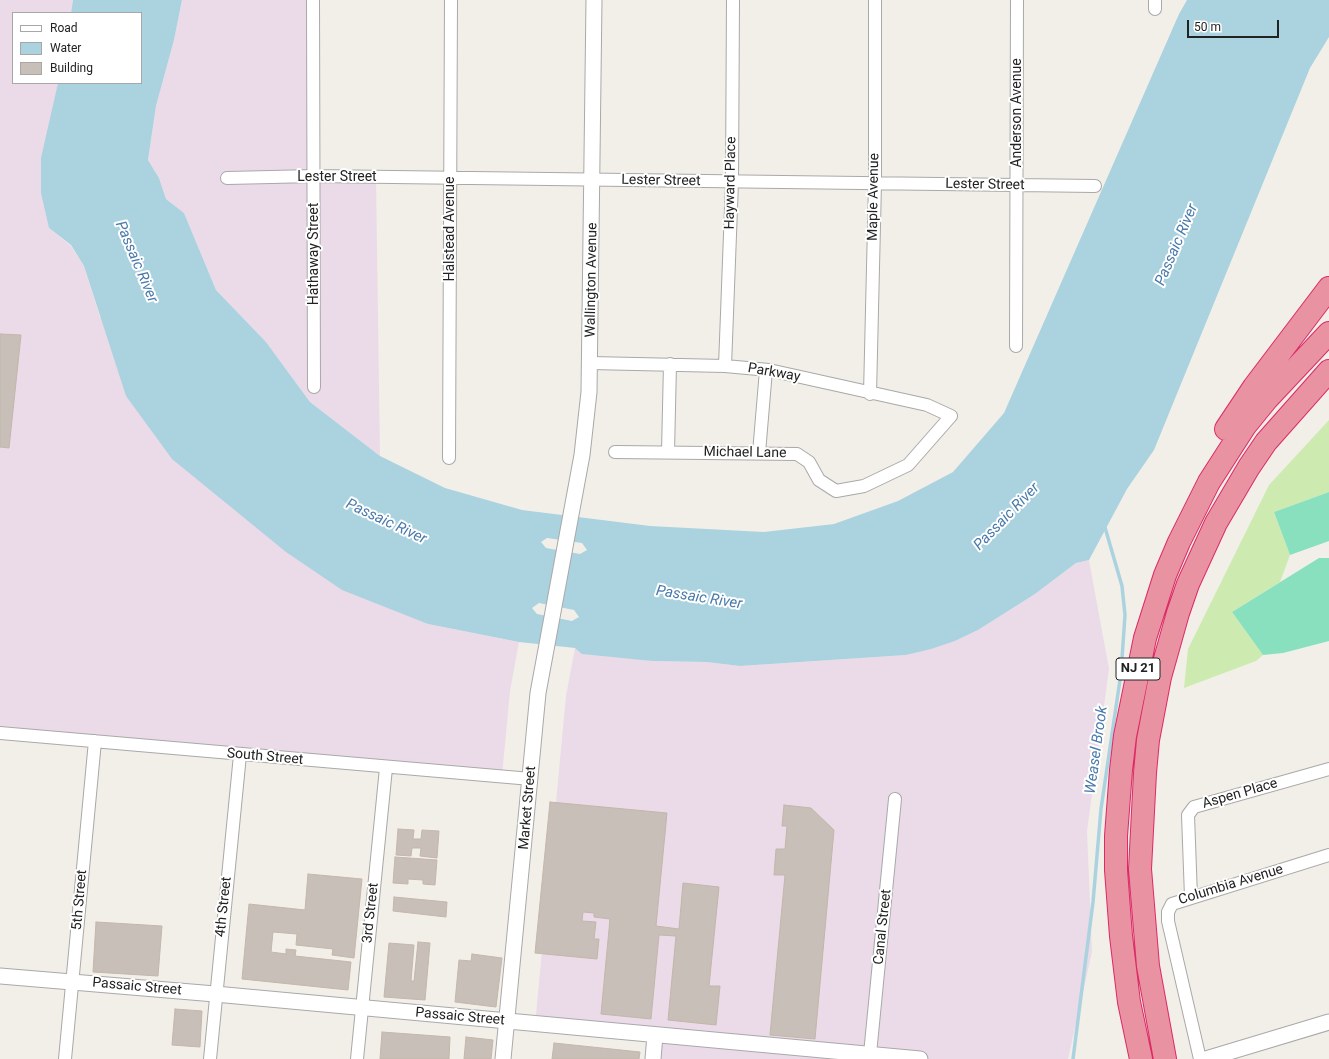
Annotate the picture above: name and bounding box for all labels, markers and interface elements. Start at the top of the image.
legend [12,12,142,84]
scale bar [1189,12,1281,38]
text: 50 m [1194,20,1221,34]
text: Road [50,21,78,35]
text: Water [50,41,81,55]
street label: Anderson Avenue [1009,58,1025,168]
text: Building [50,61,93,75]
street label: Hayward Place [722,136,740,230]
street label: Maple Avenue [865,153,883,241]
street label: Lester Street [297,169,377,185]
street label: Lester Street [621,172,701,190]
street label: Halstead Avenue [442,176,458,282]
street label: Lester Street [945,176,1025,194]
water label: Passaic River [1152,201,1202,289]
street label: Hathaway Street [306,203,322,305]
water label: Passaic River [111,218,161,306]
street label: Wallington Avenue [583,222,601,338]
street label: Parkway [747,360,801,386]
street label: Michael Lane [703,444,787,462]
water label: Passaic River [970,479,1044,555]
water label: Passaic River [343,495,429,549]
water label: Passaic River [655,582,743,614]
road number: NJ 21 [1116,658,1160,680]
water label: Weasel Brook [1082,705,1112,795]
street label: South Street [226,745,304,769]
street label: Market Street [516,765,540,851]
street label: Aspen Place [1200,775,1280,813]
street label: Columbia Avenue [1177,861,1285,909]
street label: 5th Street [69,869,91,931]
street label: 4th Street [212,876,236,938]
street label: 3rd Street [359,882,383,944]
street label: Canal Street [871,888,895,966]
street label: Passaic Street [92,975,182,999]
street label: Passaic Street [415,1005,505,1029]

